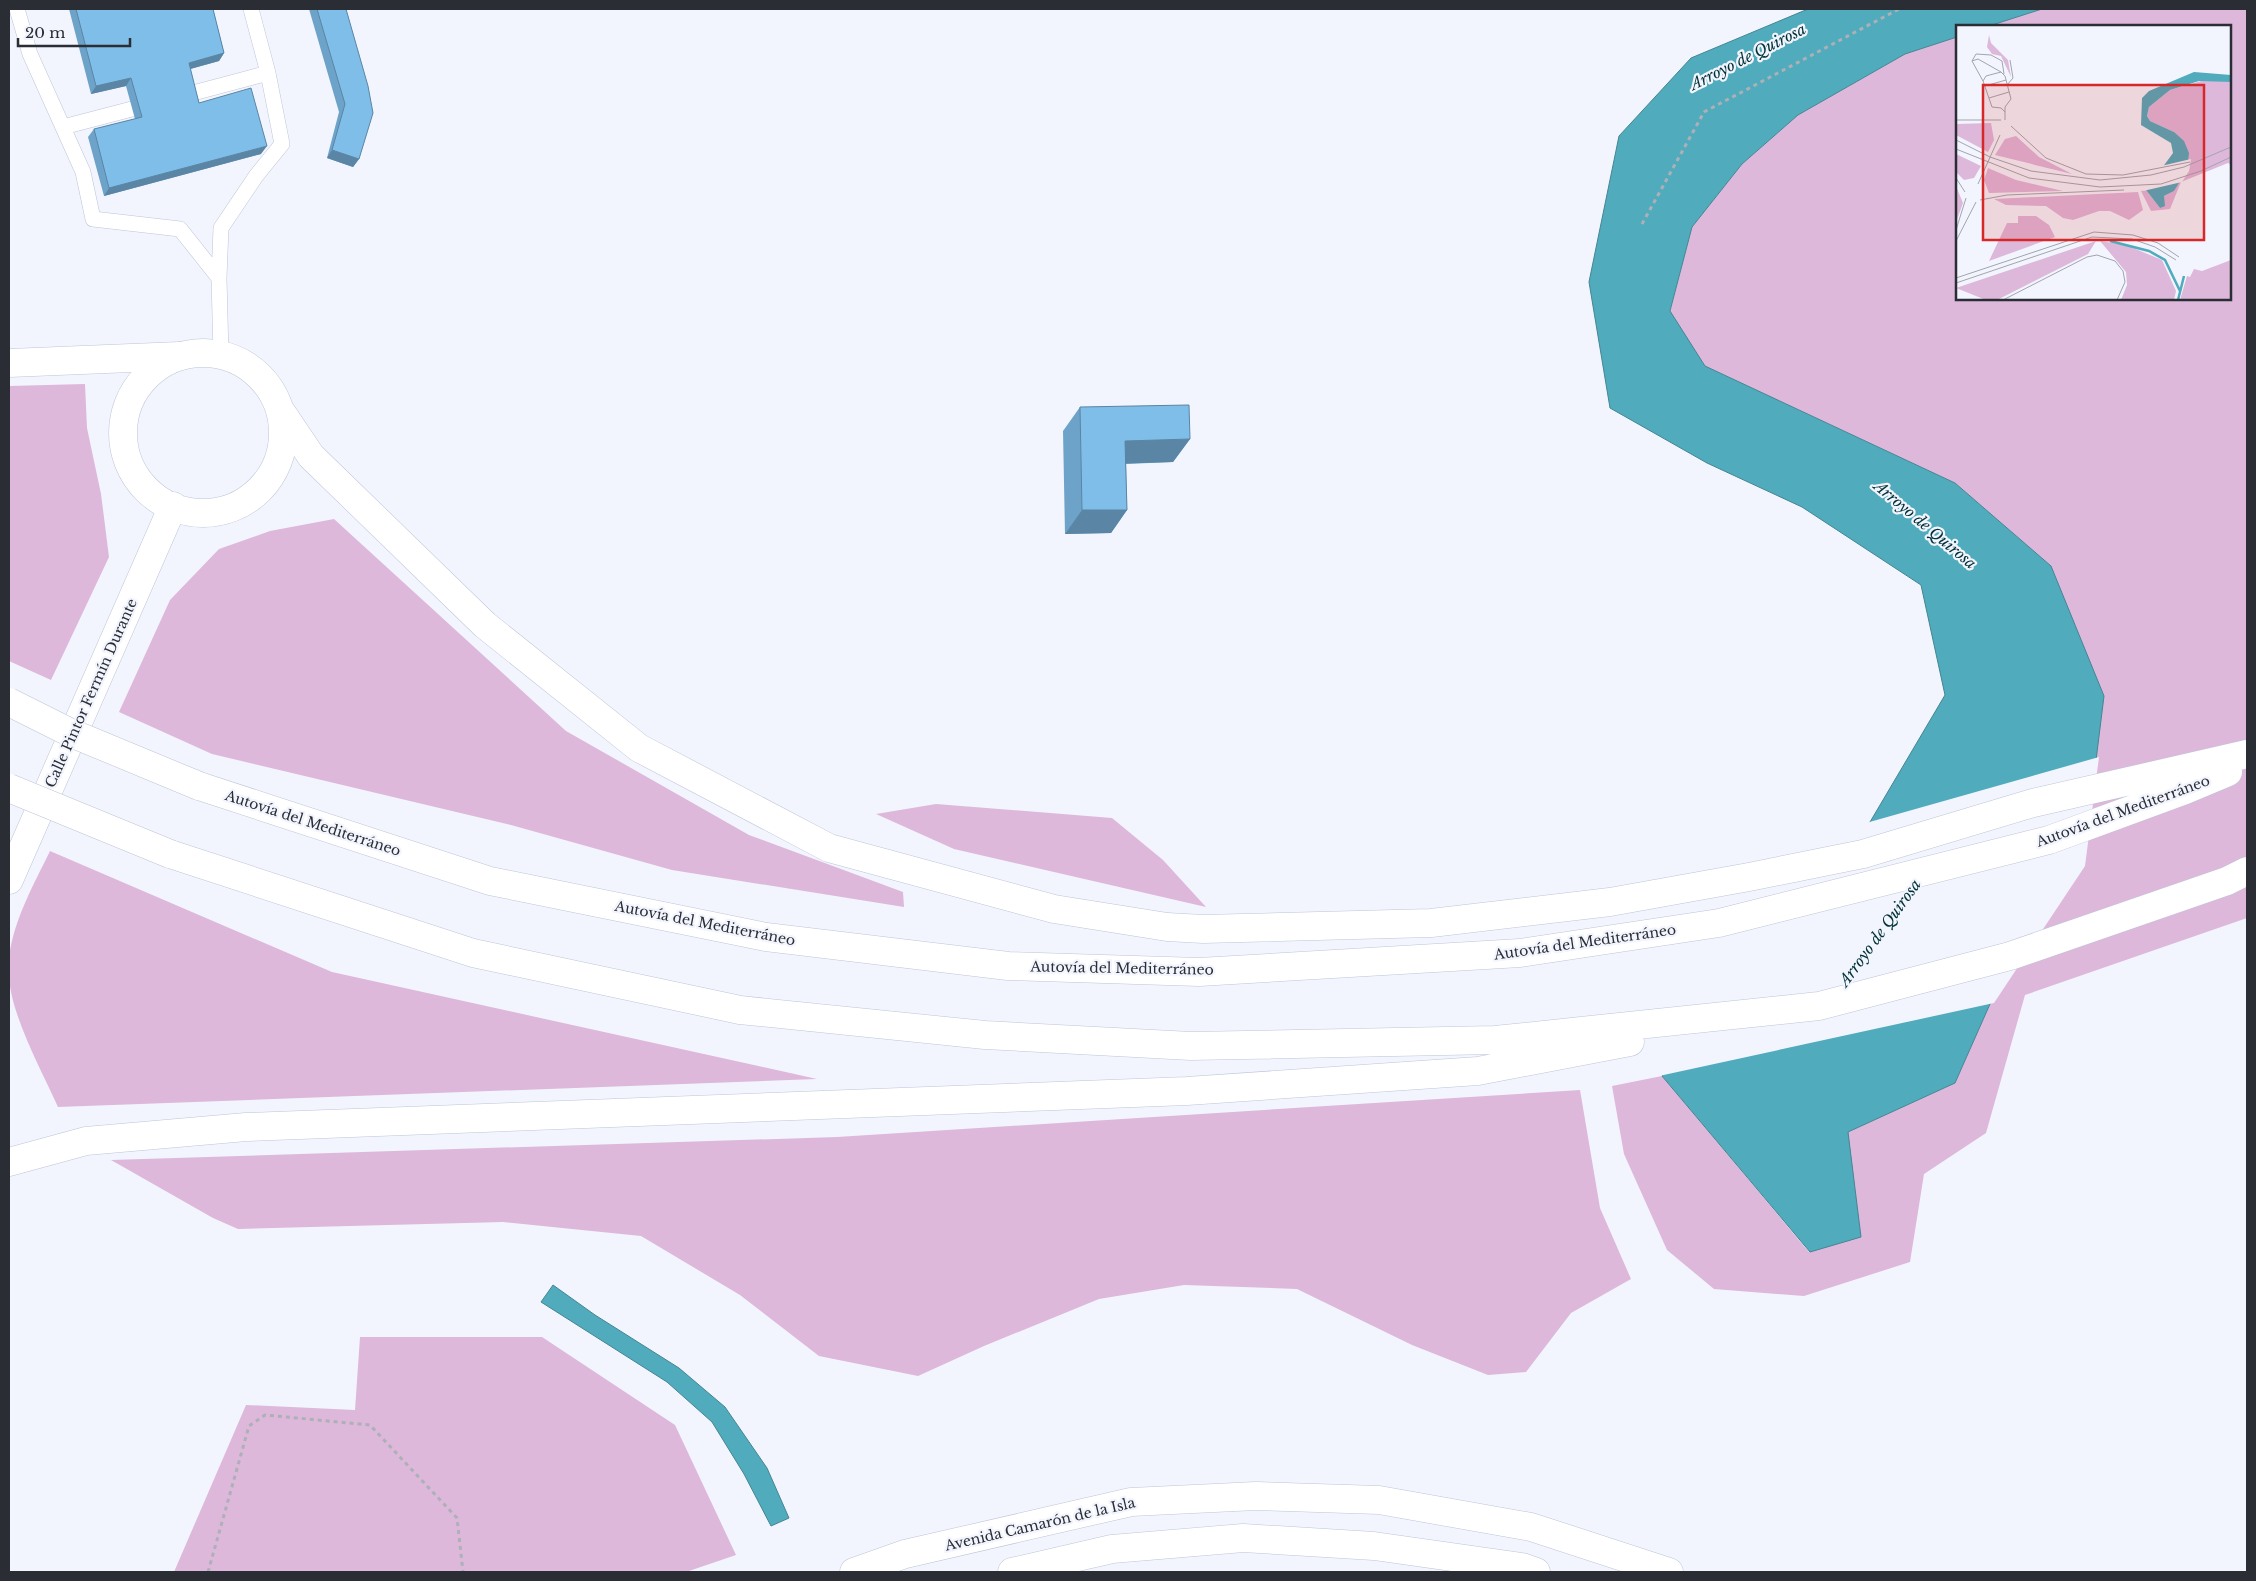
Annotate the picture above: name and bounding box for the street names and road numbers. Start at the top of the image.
street label: Calle Pintor Fermín Durante [41,596,141,790]
street label: Autovía del Mediterráneo [2033,771,2212,851]
street label: Autovía del Mediterráneo [222,786,403,860]
street label: Autovía del Mediterráneo [612,896,797,949]
street label: Autovía del Mediterráneo [1492,920,1677,964]
street label: Autovía del Mediterráneo [1029,957,1214,979]
street label: Avenida Camarón de la Isla [942,1493,1137,1555]

